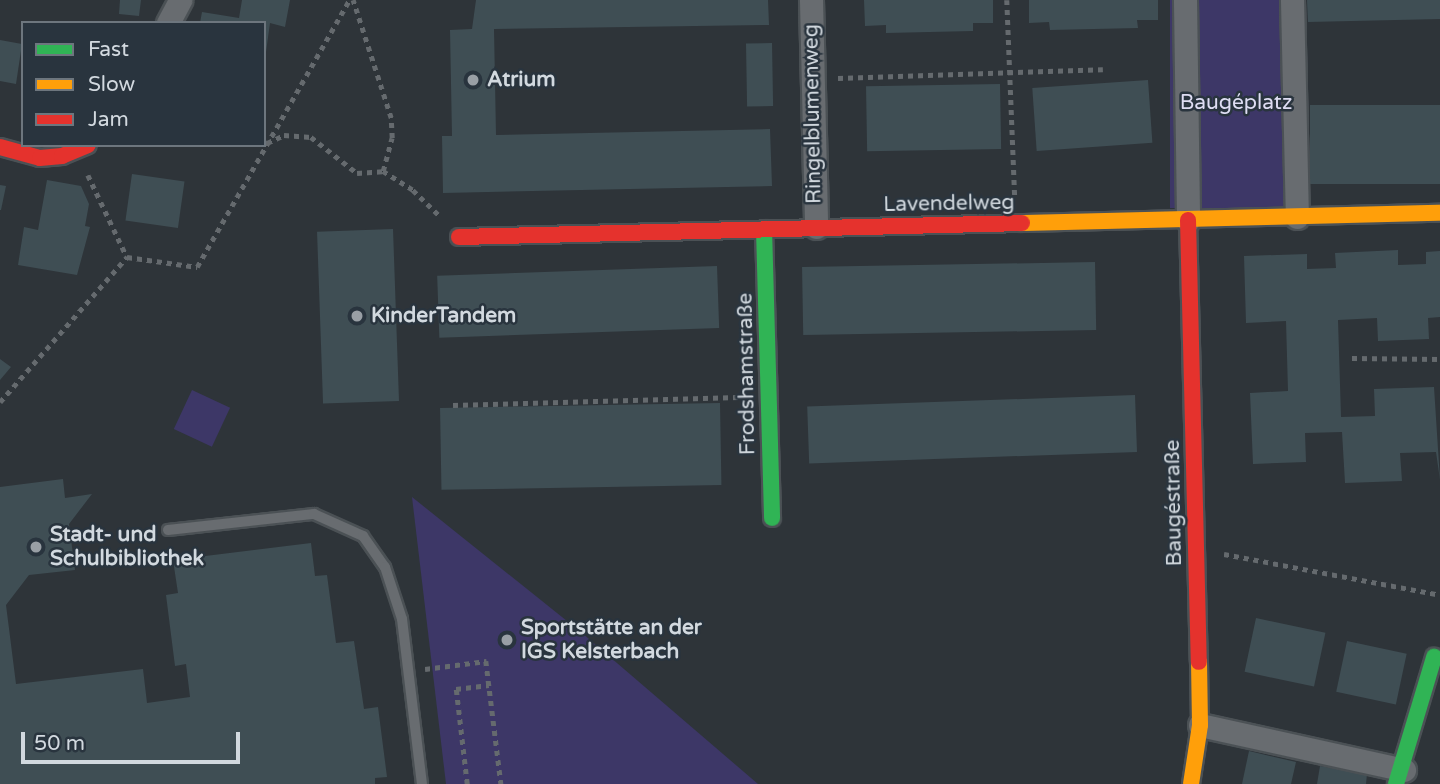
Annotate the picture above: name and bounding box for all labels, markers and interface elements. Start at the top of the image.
legend [21,21,266,147]
street label: Ringelblumenweg [799,24,827,204]
text: Fast [88,37,129,62]
place label: Atrium [487,67,556,93]
text: Slow [88,72,135,97]
marker: Atrium [465,72,481,88]
park label: Baugéplatz [1180,90,1292,116]
text: Jam [88,107,129,132]
street label: Lavendelweg [883,190,1015,218]
street label: Frodshamstraße [733,293,761,455]
place label: KinderTandem [371,303,516,329]
marker: KinderTandem [349,308,365,324]
street label: Baugéstraße [1160,439,1188,567]
place label: Stadt- und Schulbibliothek [50,522,204,572]
marker: Stadt- und Schulbibliothek [28,539,44,555]
place label: Sportstätte an der IGS Kelsterbach [521,615,702,665]
marker: Sportstätte an der IGS Kelsterbach [499,632,515,648]
scale bar [24,718,243,762]
text: 50 m [34,731,85,756]

